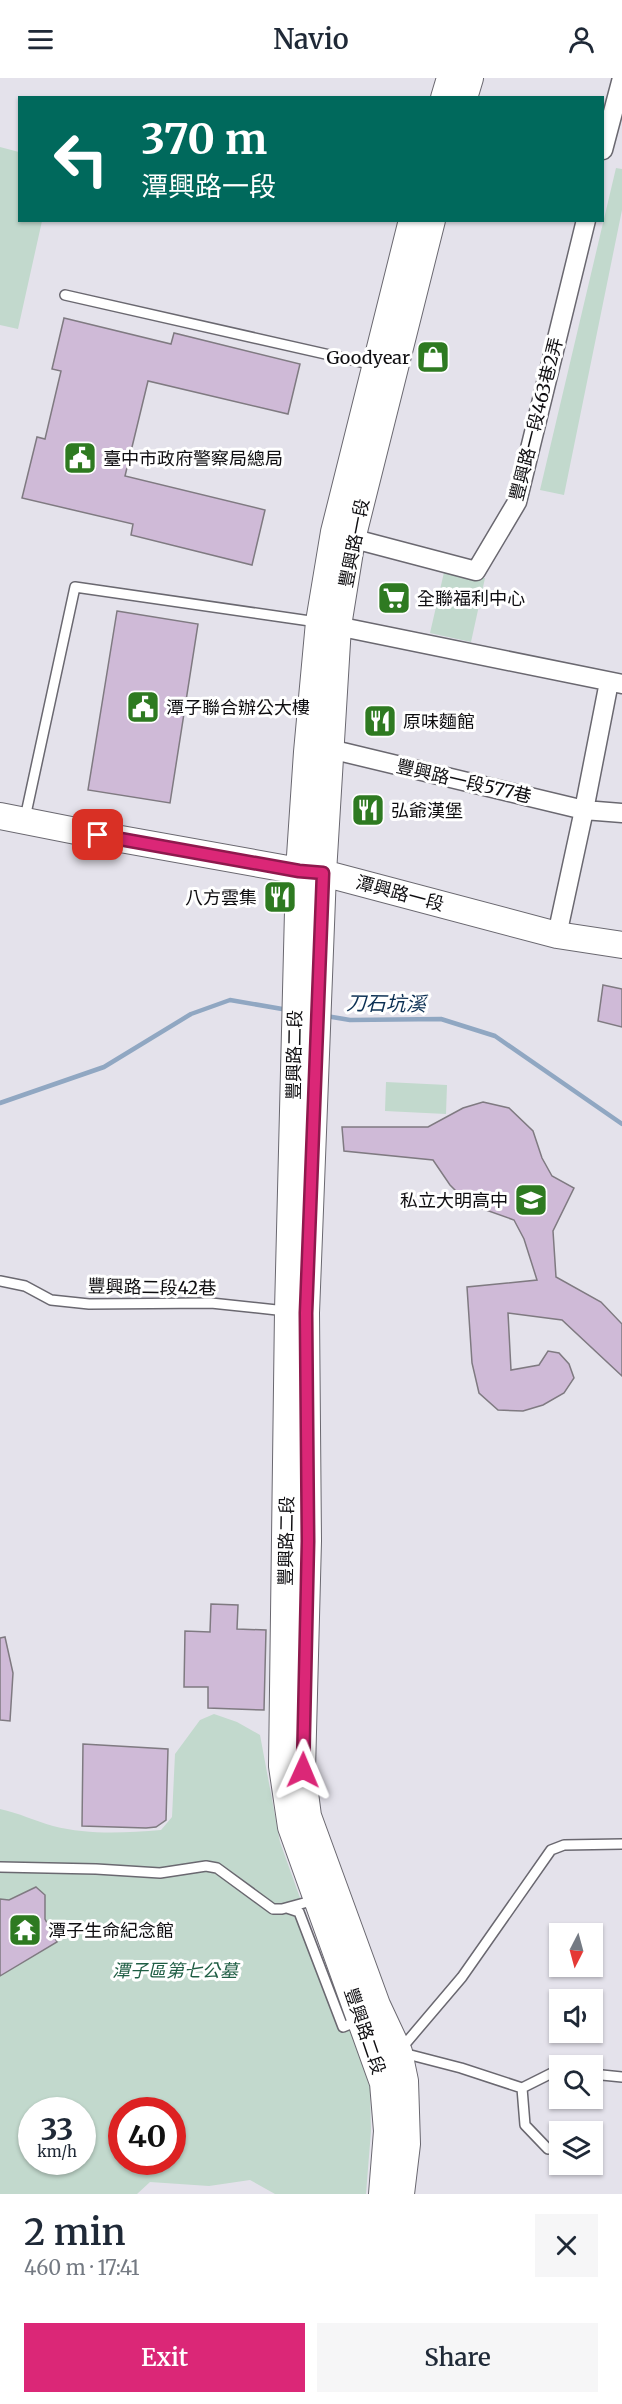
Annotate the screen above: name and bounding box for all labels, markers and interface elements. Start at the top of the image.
text: Navio [273,22,349,56]
icon: menu [24,23,57,56]
icon: person [565,23,598,56]
text: 370 m [141,113,267,165]
icon: left [42,120,120,198]
text: 潭興路一段 [141,169,276,203]
street label: 豐興路一段463巷2弄 [505,335,567,503]
shop icon: Goodyear [415,339,451,375]
place label: Goodyear [326,346,410,369]
public building icon: 臺中市政府警察局總局 [62,440,98,476]
place label: 臺中市政府警察局總局 [103,447,283,470]
street label: 豐興路一段 [334,497,374,589]
supermarket icon: 全聯福利中心 [376,580,412,616]
place label: 全聯福利中心 [417,587,525,610]
public building icon: 潭子聯合辦公大樓 [125,689,161,725]
place label: 潭子聯合辦公大樓 [166,696,310,719]
restaurant icon: 原味麵館 [362,703,398,739]
place label: 原味麵館 [403,710,475,733]
street label: 豐興路一段577巷 [394,754,534,808]
restaurant icon: 弘爺漢堡 [350,792,386,828]
place label: 弘爺漢堡 [391,799,463,822]
pin [72,809,123,860]
icon: arrive [81,818,114,851]
street label: 潭興路一段 [354,870,446,916]
restaurant icon: 八方雲集 [262,879,298,915]
place label: 八方雲集 [185,886,257,909]
water label: 刀石坑溪 [346,990,429,1016]
street label: 豐興路二段 [282,1010,306,1100]
school or university icon: 私立大明高中 [513,1182,549,1218]
place label: 私立大明高中 [400,1189,508,1212]
street label: 豐興路二段42巷 [87,1274,217,1300]
street label: 豐興路二段 [274,1496,298,1586]
position arrow [271,1738,335,1802]
temple icon: 潭子生命紀念館 [7,1912,43,1948]
place label: 潭子生命紀念館 [48,1919,174,1942]
north arrow [549,1923,603,1977]
map controls [549,1923,603,2175]
park label: 潭子區第七公墓 [112,1959,241,1982]
street label: 豐興路二段 [339,1985,391,2077]
button: sound [549,1989,603,2043]
button: search [549,2055,603,2109]
speed limit sign: 40 [108,2097,186,2175]
text: 33 [40,2110,74,2148]
button: layers [549,2121,603,2175]
text: km/h [37,2142,77,2161]
text: 2 min [24,2210,126,2255]
button: close [535,2214,598,2277]
text: 460 m · 17:41 [24,2255,140,2280]
button: Exit [24,2323,305,2392]
button: Share [317,2323,598,2392]

